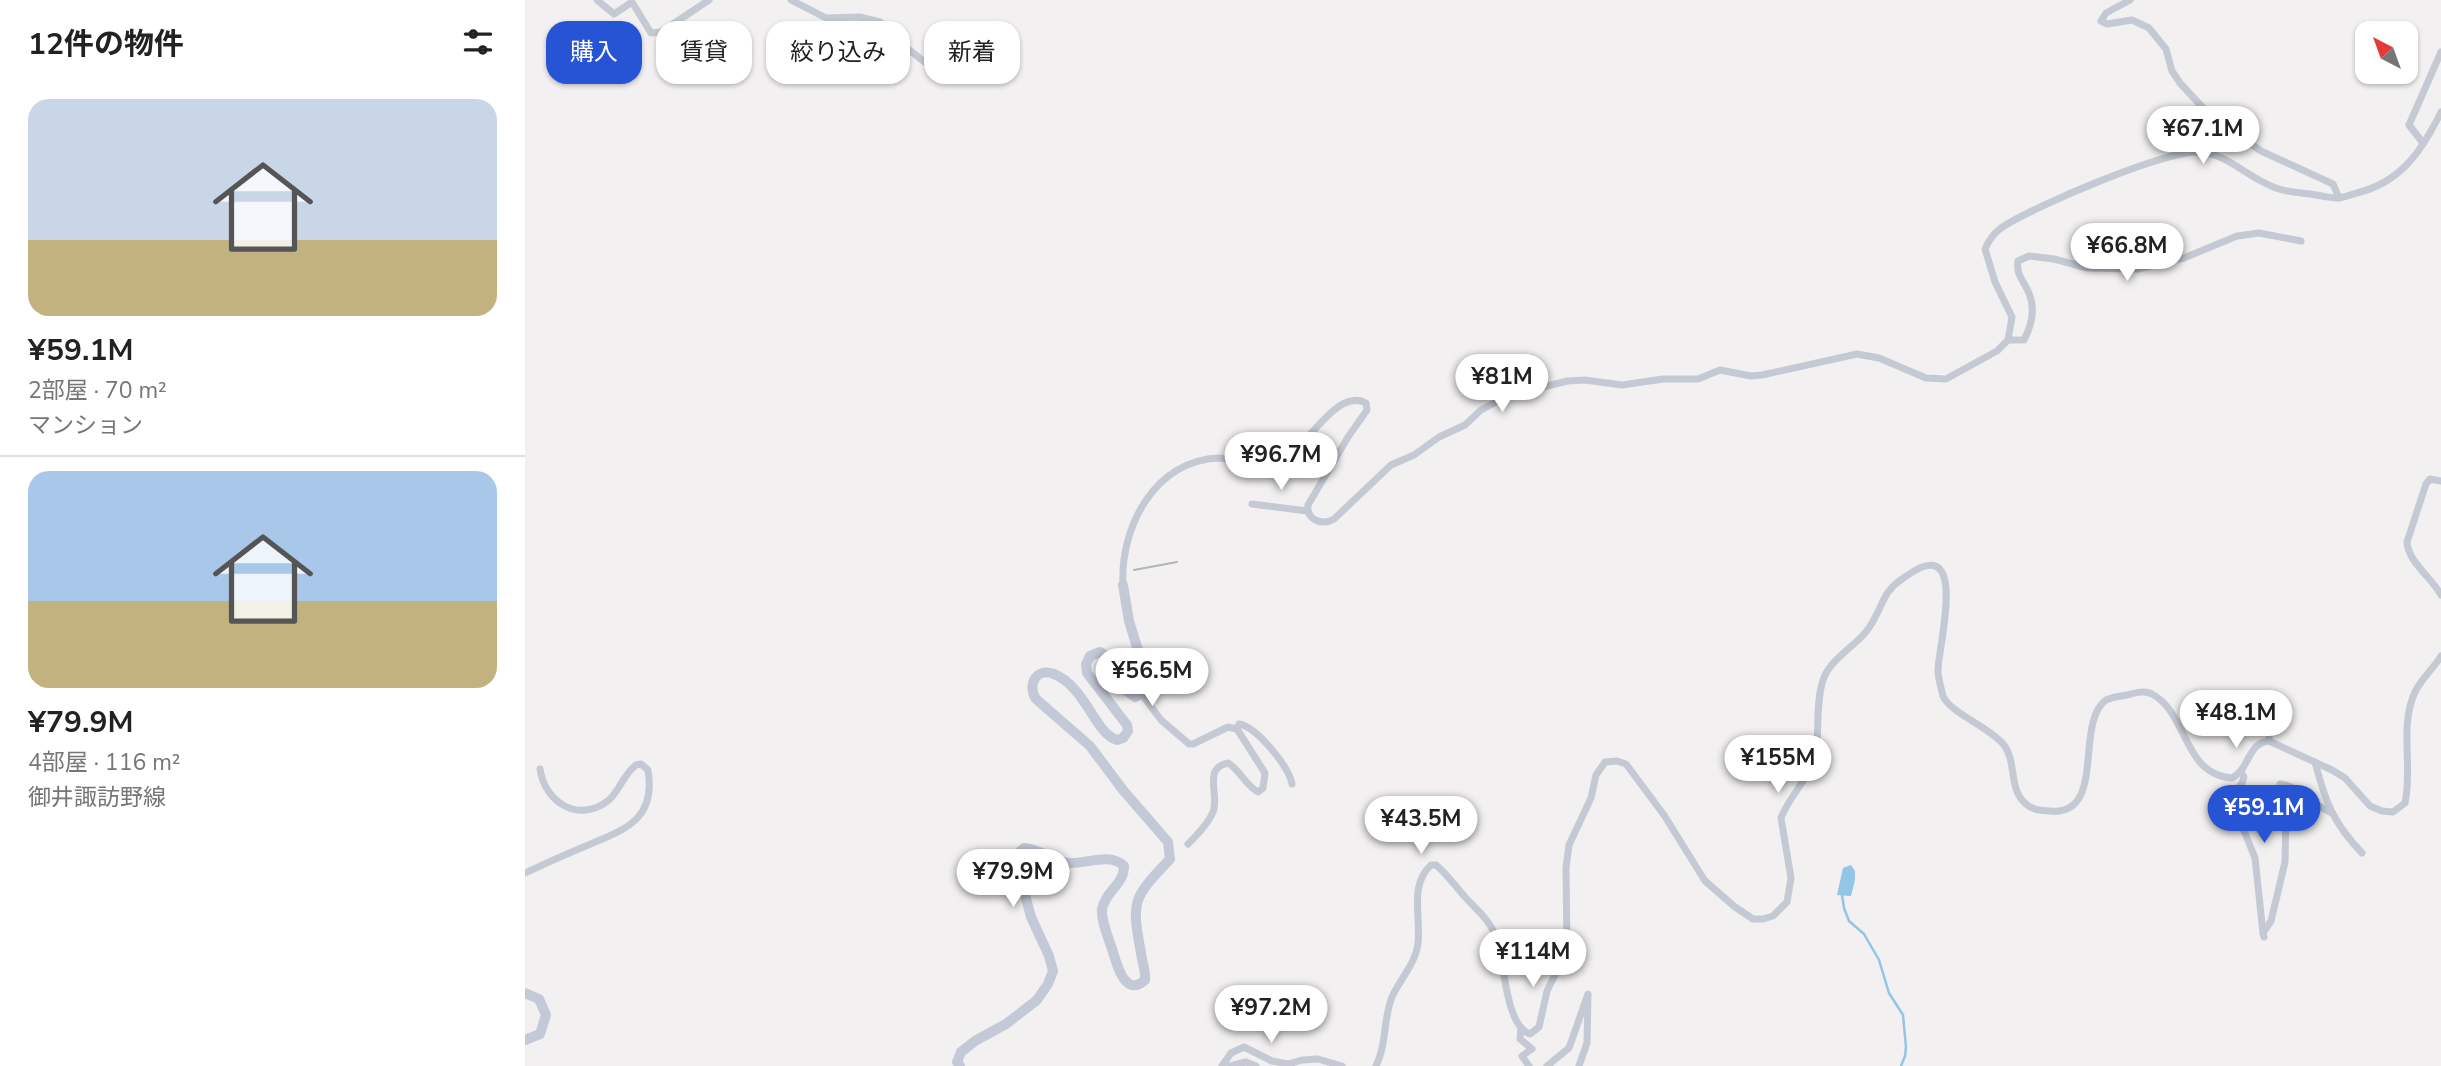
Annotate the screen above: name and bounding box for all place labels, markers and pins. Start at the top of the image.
pin: ¥67.1M [2146,106,2260,166]
pin: ¥66.8M [2070,224,2184,283]
pin: ¥81M [1461,354,1543,414]
pin: ¥96.7M [1224,433,1338,492]
pin: ¥56.5M [1095,648,1209,708]
pin: ¥48.1M [2179,690,2293,750]
pin: ¥155M [1729,736,1827,795]
pin: ¥59.1M [2207,786,2321,845]
pin: ¥43.5M [1364,796,1478,856]
pin: ¥79.9M [956,850,1070,909]
pin: ¥114M [1484,930,1582,989]
pin: ¥97.2M [1214,986,1328,1045]

